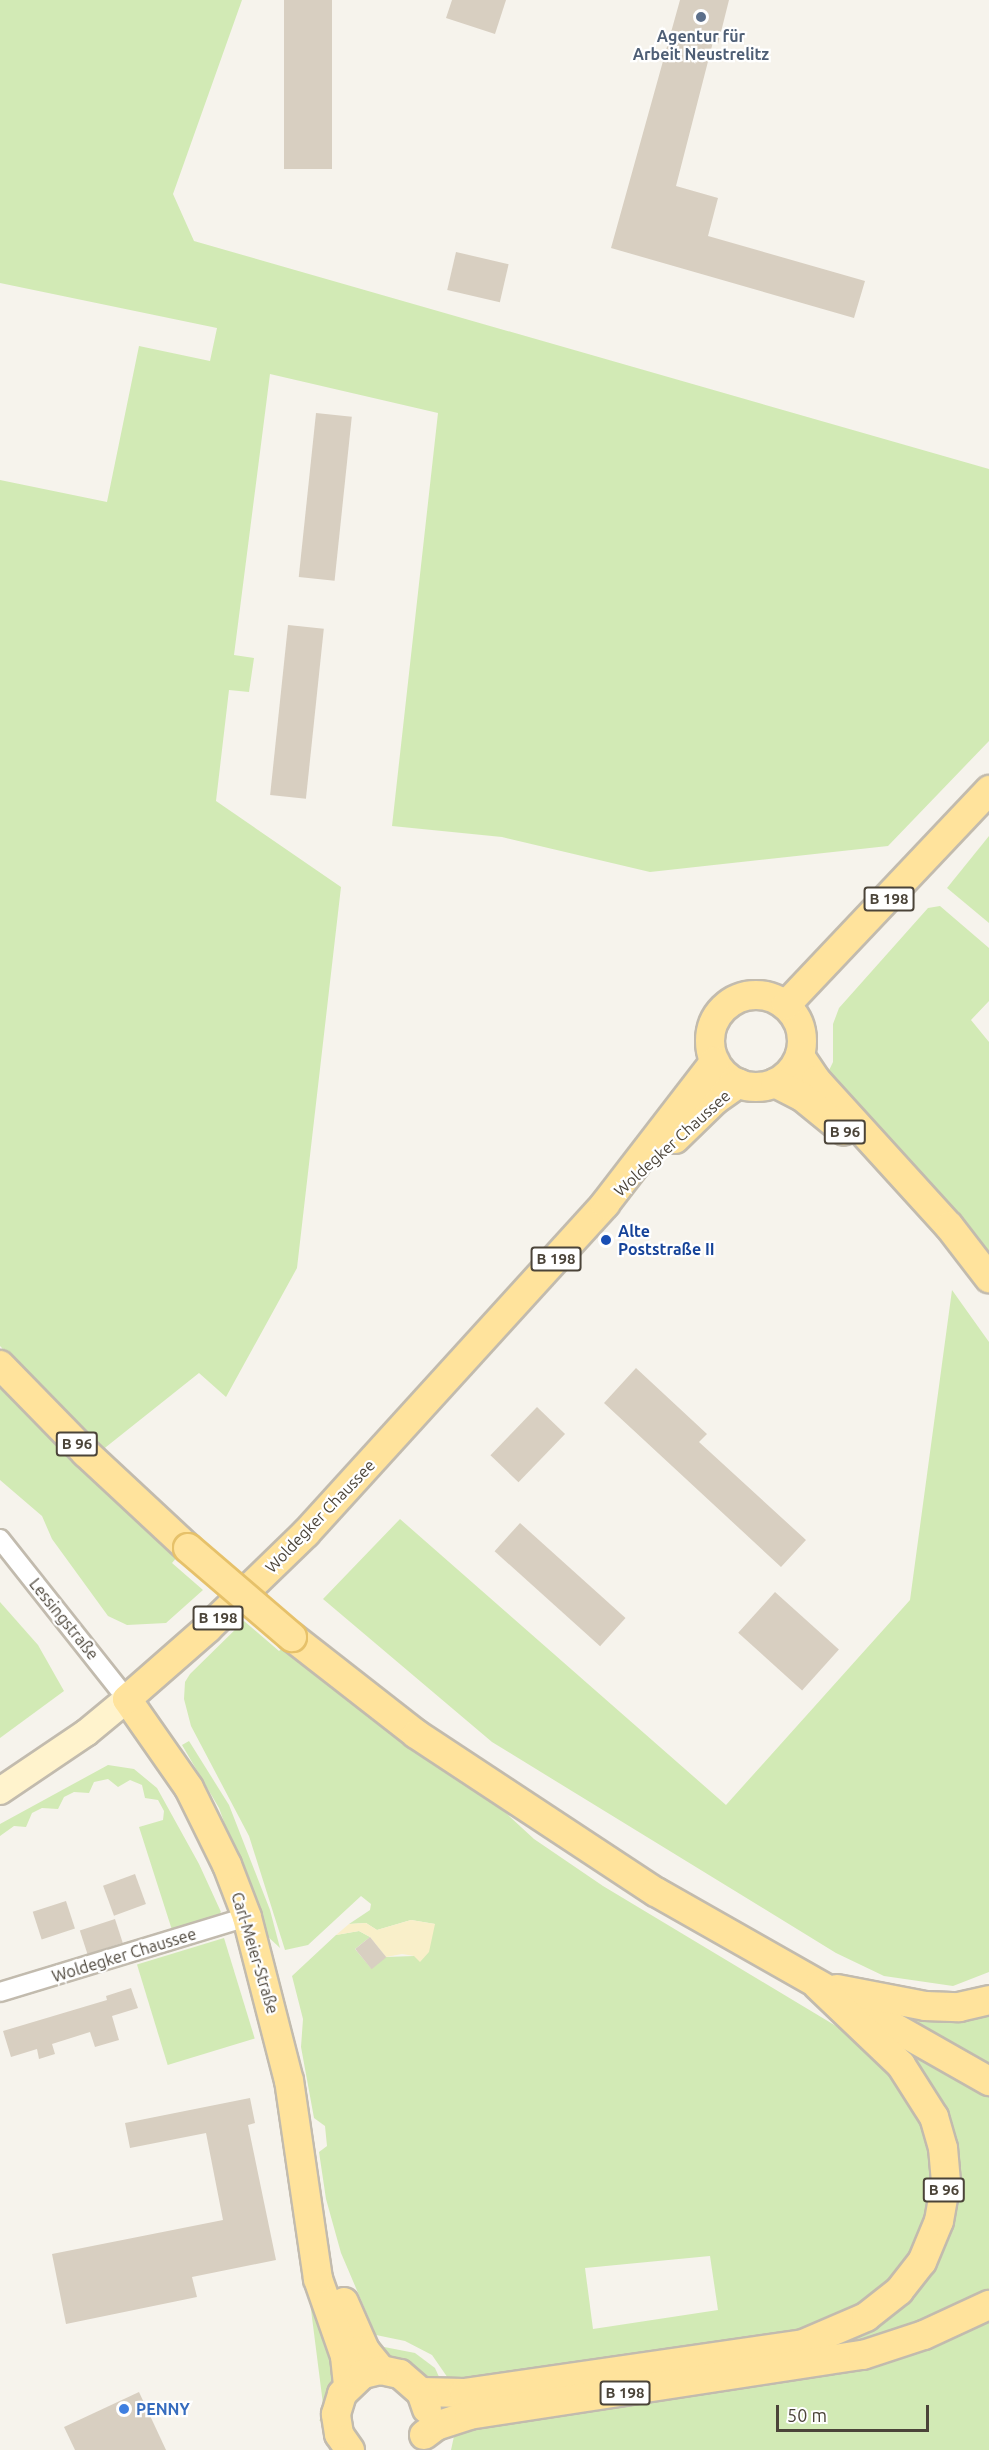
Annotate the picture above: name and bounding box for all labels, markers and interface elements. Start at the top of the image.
marker: Agentur für Arbeit Neustrelitz [694,10,708,24]
place label: Agentur für Arbeit Neustrelitz [633,26,769,64]
road number: B 198 [864,887,914,911]
street label: Woldegker Chaussee [610,1086,734,1200]
road number: B 96 [822,1120,868,1144]
place label: Alte Poststraße II [618,1221,715,1259]
marker: Alte Poststraße II [599,1233,613,1247]
road number: B 198 [530,1247,582,1271]
road number: B 96 [54,1432,100,1456]
street label: Woldegker Chaussee [261,1455,379,1577]
street label: Lessingstraße [25,1574,103,1664]
road number: B 198 [192,1606,244,1630]
street label: Carl-Meier-Straße [227,1890,283,2016]
street label: Woldegker Chaussee [50,1924,198,1986]
road number: B 96 [922,2178,966,2202]
road number: B 198 [600,2381,650,2405]
scale bar [779,2393,932,2431]
place label: PENNY [136,2399,190,2419]
marker: PENNY [117,2402,131,2416]
text: 50 m [787,2405,827,2425]

